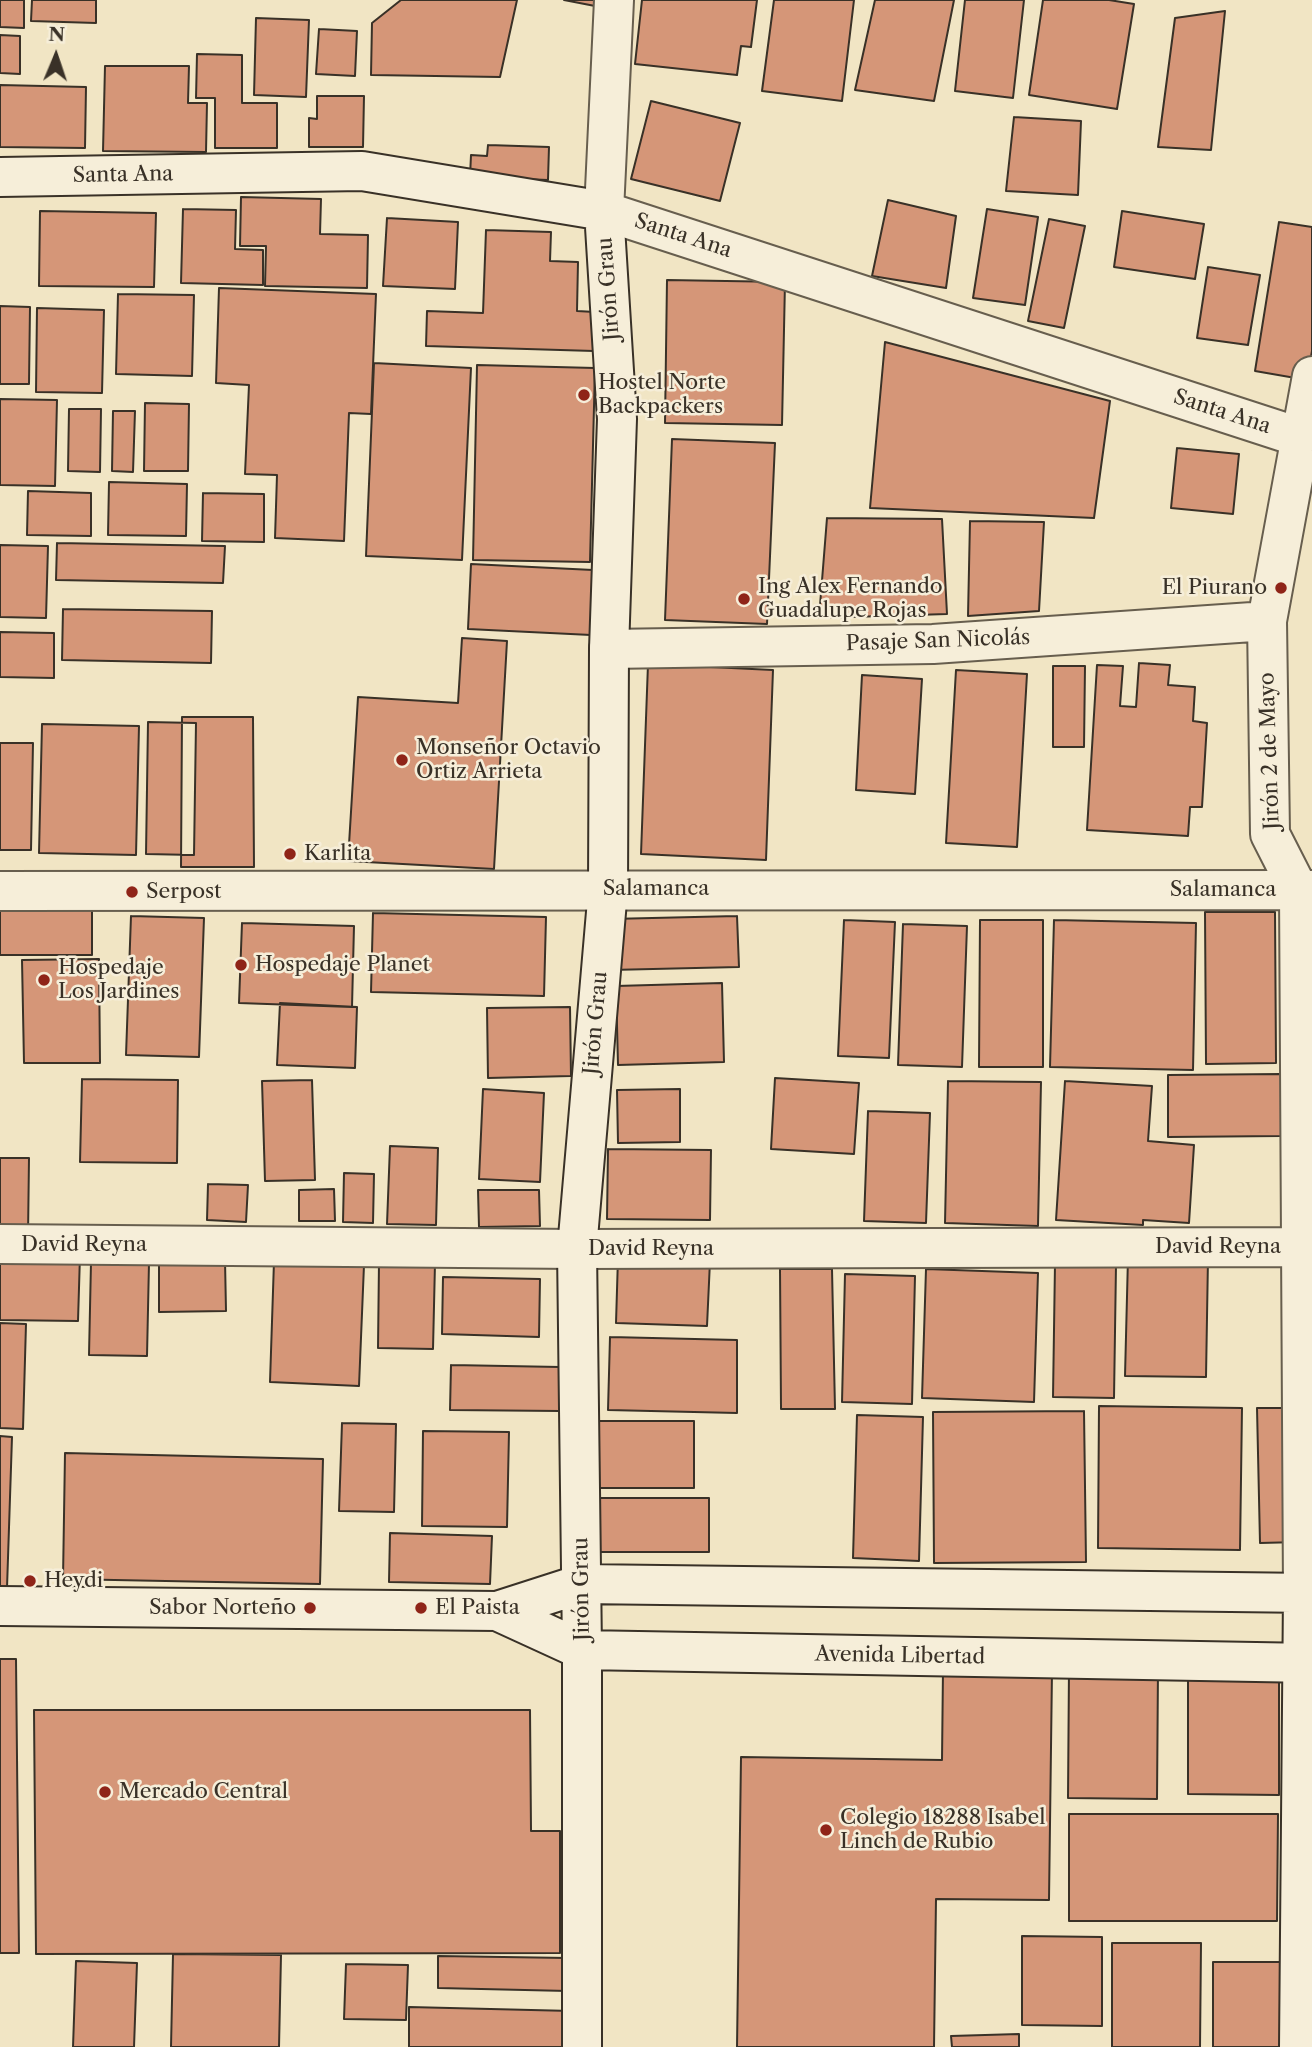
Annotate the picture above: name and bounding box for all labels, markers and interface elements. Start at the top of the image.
north arrow [21,21,91,91]
text: N [48,23,65,46]
street label: Santa Ana [72,162,174,188]
street label: Santa Ana [631,208,735,264]
street label: Jirón Grau [593,236,625,342]
place label: Hostel Norte Backpackers [598,370,726,420]
street label: Santa Ana [1170,384,1274,440]
marker: Hostel Norte Backpackers [576,387,592,403]
place label: Ing Alex Fernando Guadalupe Rojas [758,574,943,624]
place label: El Piurano [1162,575,1267,601]
marker: El Piurano [1273,580,1289,596]
marker: Ing Alex Fernando Guadalupe Rojas [736,591,752,607]
street label: Pasaje San Nicolás [845,625,1031,657]
street label: Jirón 2 de Mayo [1255,672,1285,830]
place label: Monseñor Octavio Ortiz Arrieta [416,735,601,785]
marker: Monseñor Octavio Ortiz Arrieta [394,752,410,768]
place label: Karlita [304,841,371,867]
marker: Karlita [282,846,298,862]
street label: Salamanca [603,876,709,902]
street label: Salamanca [1170,877,1276,903]
place label: Serpost [146,879,221,905]
marker: Serpost [124,884,140,900]
place label: Hospedaje Planet [255,952,430,978]
place label: Hospedaje Los Jardines [58,955,179,1005]
marker: Hospedaje Planet [233,957,249,973]
street label: Jirón Grau [579,970,613,1076]
marker: Hospedaje Los Jardines [36,972,52,988]
street label: David Reyna [21,1232,147,1258]
street label: David Reyna [1155,1234,1281,1260]
street label: David Reyna [588,1236,714,1262]
street label: Jirón Grau [568,1537,596,1641]
place label: Heydi [44,1568,103,1594]
marker: Heydi [22,1573,38,1589]
place label: Sabor Norteño [149,1595,296,1621]
place label: El Paista [435,1595,520,1621]
marker: Sabor Norteño [302,1600,318,1616]
marker: El Paista [413,1600,429,1616]
street label: Avenida Libertad [815,1642,985,1670]
place label: Mercado Central [119,1779,288,1805]
marker: Mercado Central [97,1784,113,1800]
place label: Colegio 18288 Isabel Linch de Rubio [840,1805,1045,1855]
marker: Colegio 18288 Isabel Linch de Rubio [818,1822,834,1838]

